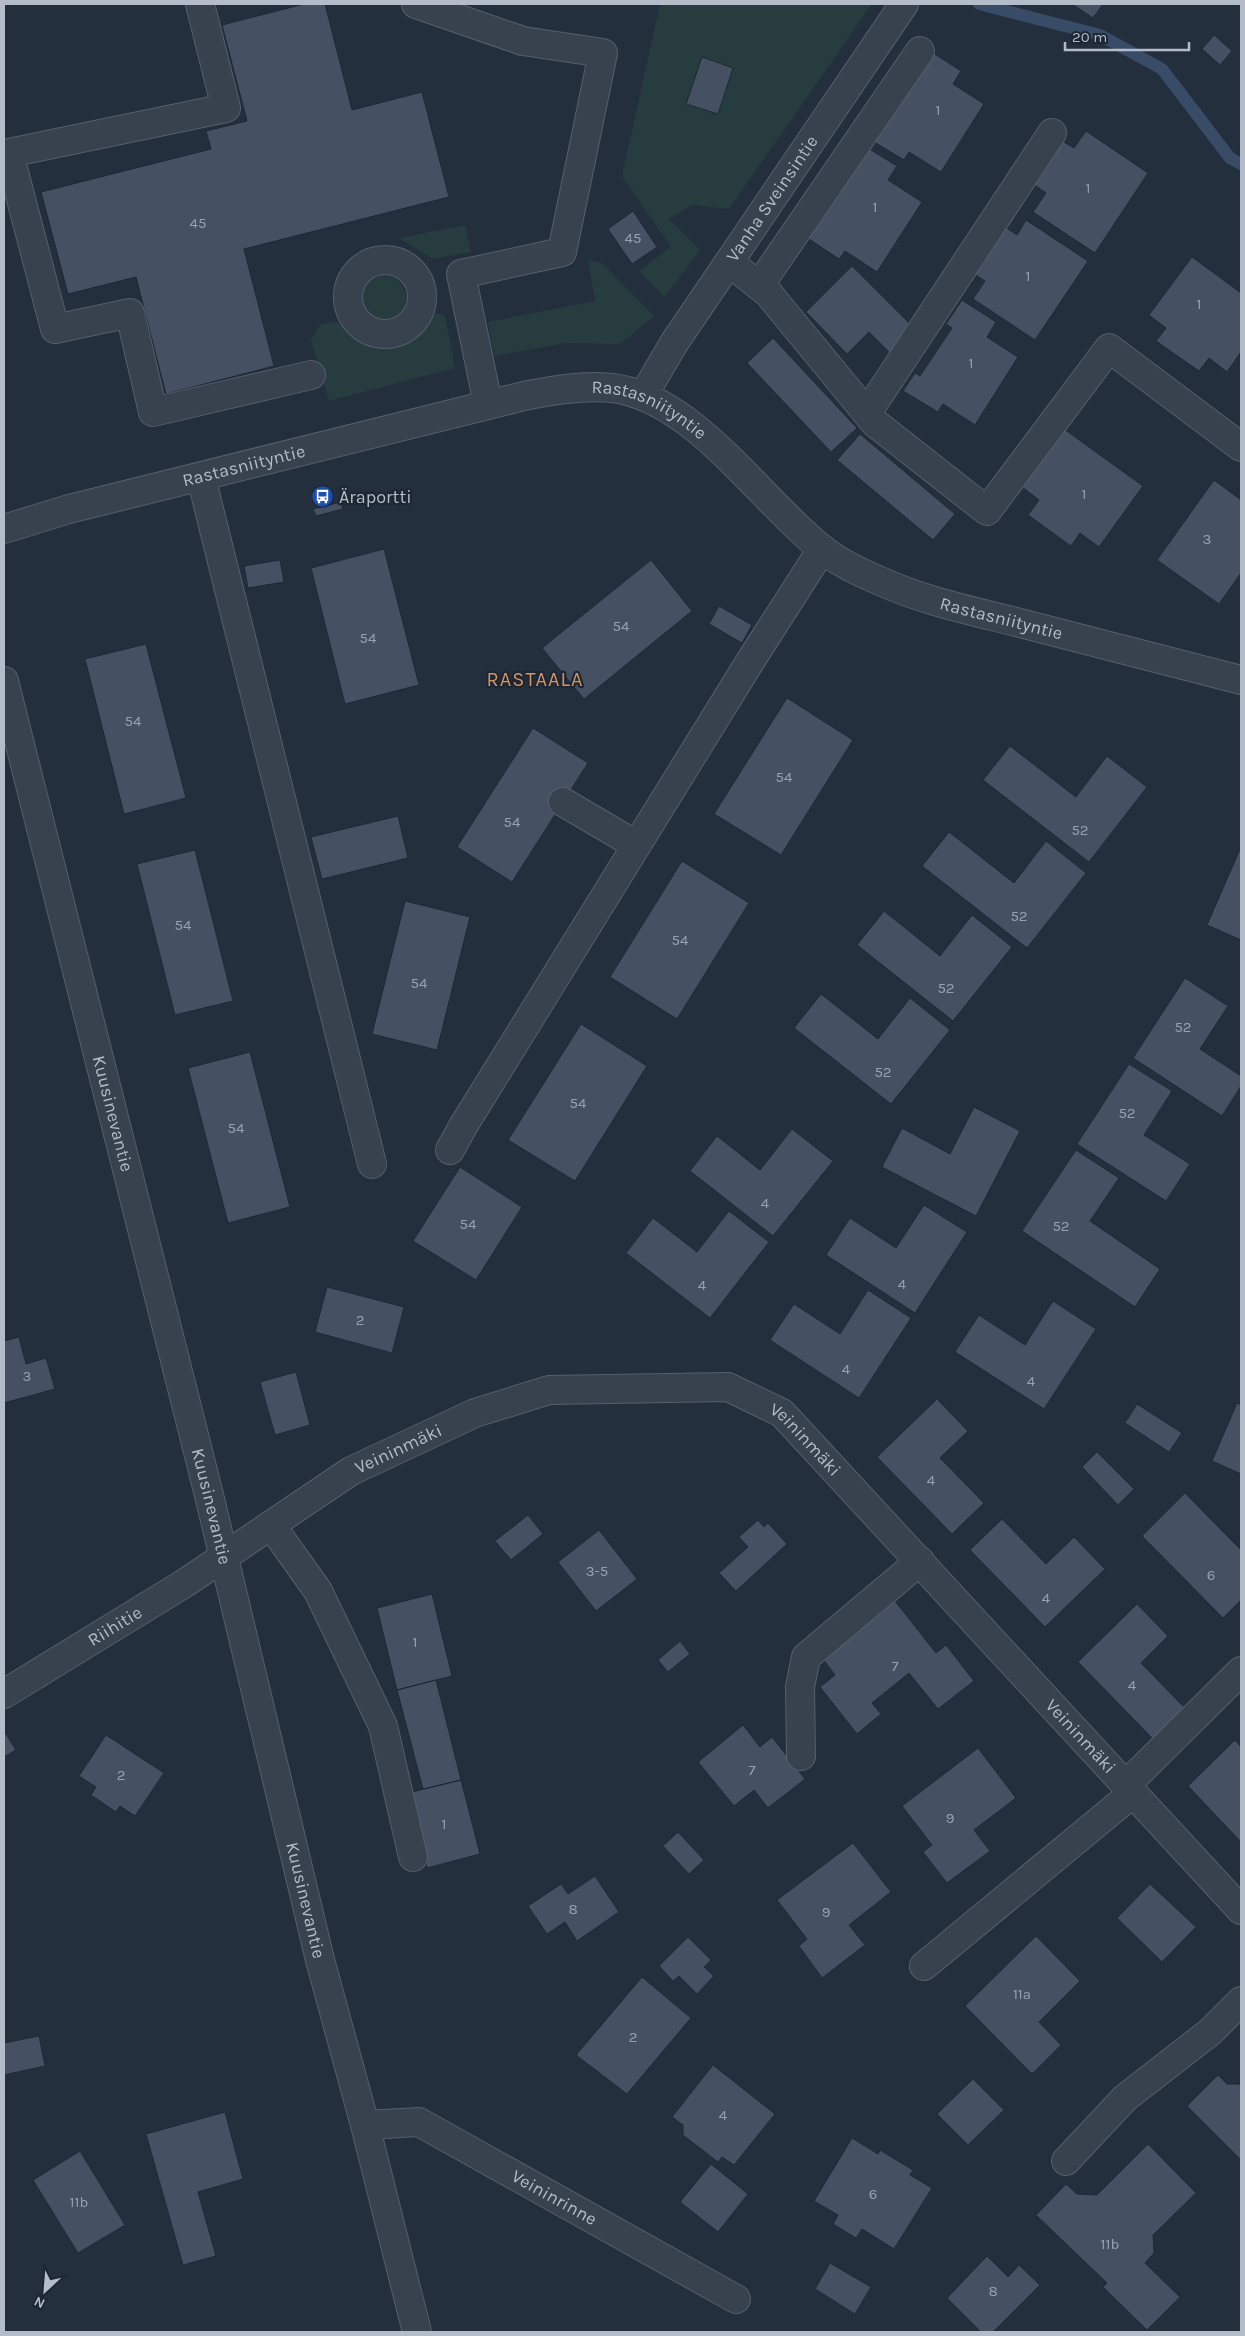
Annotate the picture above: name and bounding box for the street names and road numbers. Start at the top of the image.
street label: Vanha Sveinsintie [721,131,823,266]
street label: Rastasniityntie [591,376,711,444]
street label: Rastasniityntie [180,440,307,491]
street label: Rastasniityntie [938,592,1065,645]
street label: Kuusinevantie [88,1053,138,1174]
street label: Veininmäki [767,1398,846,1481]
street label: Veininmäki [351,1419,446,1479]
street label: Kuusinevantie [187,1446,236,1567]
street label: Riihitie [84,1601,146,1651]
street label: Veininmäki [1041,1694,1120,1778]
street label: Kuusinevantie [281,1840,330,1961]
street label: Veininrinne [508,2165,601,2230]

